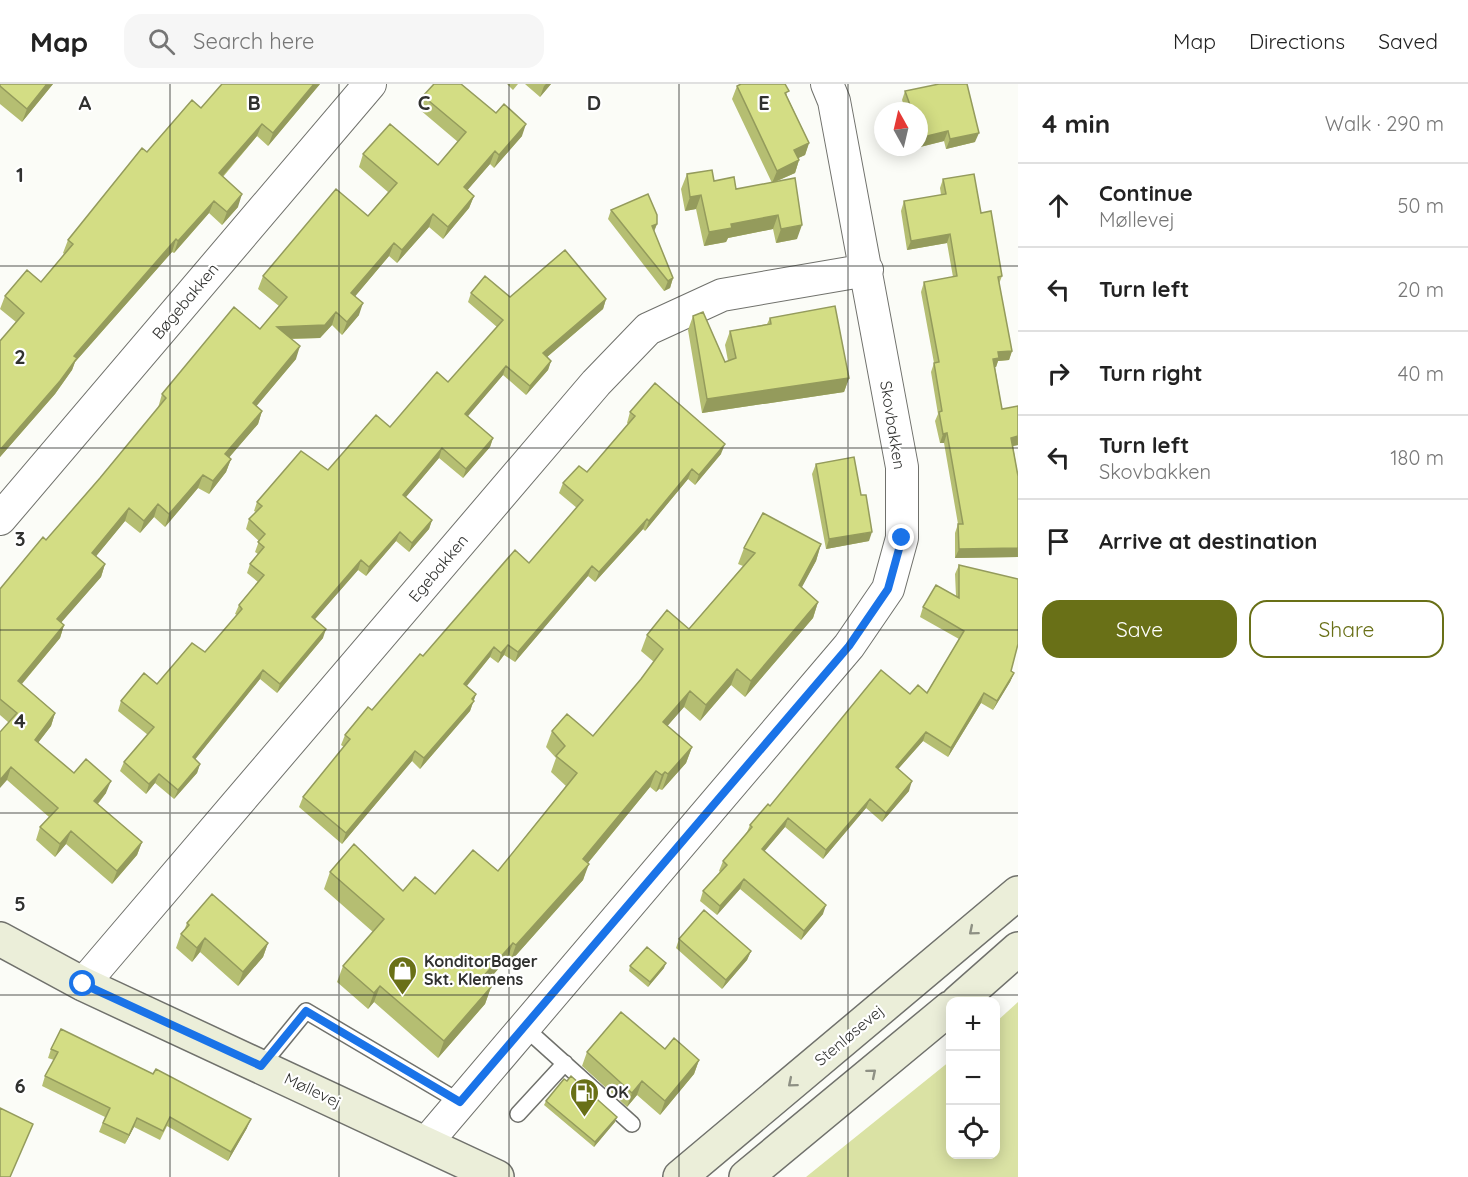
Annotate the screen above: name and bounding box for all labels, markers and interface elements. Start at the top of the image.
search box [124,14,544,68]
text: Map [30,24,88,59]
icon: search [145,25,178,58]
text: Search here [193,27,315,55]
text: Map [1173,28,1216,54]
text: Directions [1249,28,1345,54]
text: Saved [1378,28,1438,54]
text: A [79,90,92,115]
text: B [247,90,261,115]
text: C [418,90,431,115]
text: D [587,90,601,115]
text: E [758,90,770,115]
north arrow [874,102,928,156]
text: 4 min [1042,107,1110,140]
text: Walk · 290 m [1325,111,1444,136]
text: 1 [16,162,24,187]
text: Continue [1099,179,1193,207]
icon: ahead [1042,189,1075,222]
text: 50 m [1398,193,1444,218]
text: Møllevej [1099,207,1175,232]
street label: Bøgebakken [147,259,223,343]
icon: left [1042,273,1075,306]
text: Turn left [1099,275,1189,303]
text: 20 m [1397,277,1444,302]
text: 2 [14,344,26,369]
icon: right [1042,357,1075,390]
text: Turn right [1099,359,1203,387]
text: 40 m [1398,361,1444,386]
street label: Skovbakken [876,379,910,471]
text: Turn left [1099,431,1189,459]
icon: left [1042,441,1075,474]
text: 180 m [1390,445,1444,470]
text: Skovbakken [1099,459,1211,484]
route end [888,524,914,550]
icon: arrive [1042,525,1075,558]
text: 3 [15,526,25,551]
text: Arrive at destination [1099,527,1317,555]
street label: Egebakken [404,530,472,606]
button: Save [1042,600,1237,658]
button: Share [1249,600,1444,658]
text: 4 [14,708,26,733]
text: 5 [14,891,26,916]
one-way arrow [969,923,980,934]
place label: KonditorBager Skt. Klemens [424,951,538,989]
shop icon: KonditorBager Skt. Klemens [387,954,419,996]
route start [69,970,95,996]
map controls [946,997,1000,1159]
button: + [946,997,1000,1051]
street label: Stenløsevej [810,1000,888,1070]
button: − [946,1051,1000,1105]
street label: Møllevej [281,1068,345,1112]
one-way arrow [865,1069,876,1080]
text: 6 [14,1073,26,1098]
fuel station icon: OK [569,1076,601,1118]
one-way arrow [788,1076,799,1087]
place label: OK [606,1082,629,1102]
button: locate [946,1105,1000,1159]

